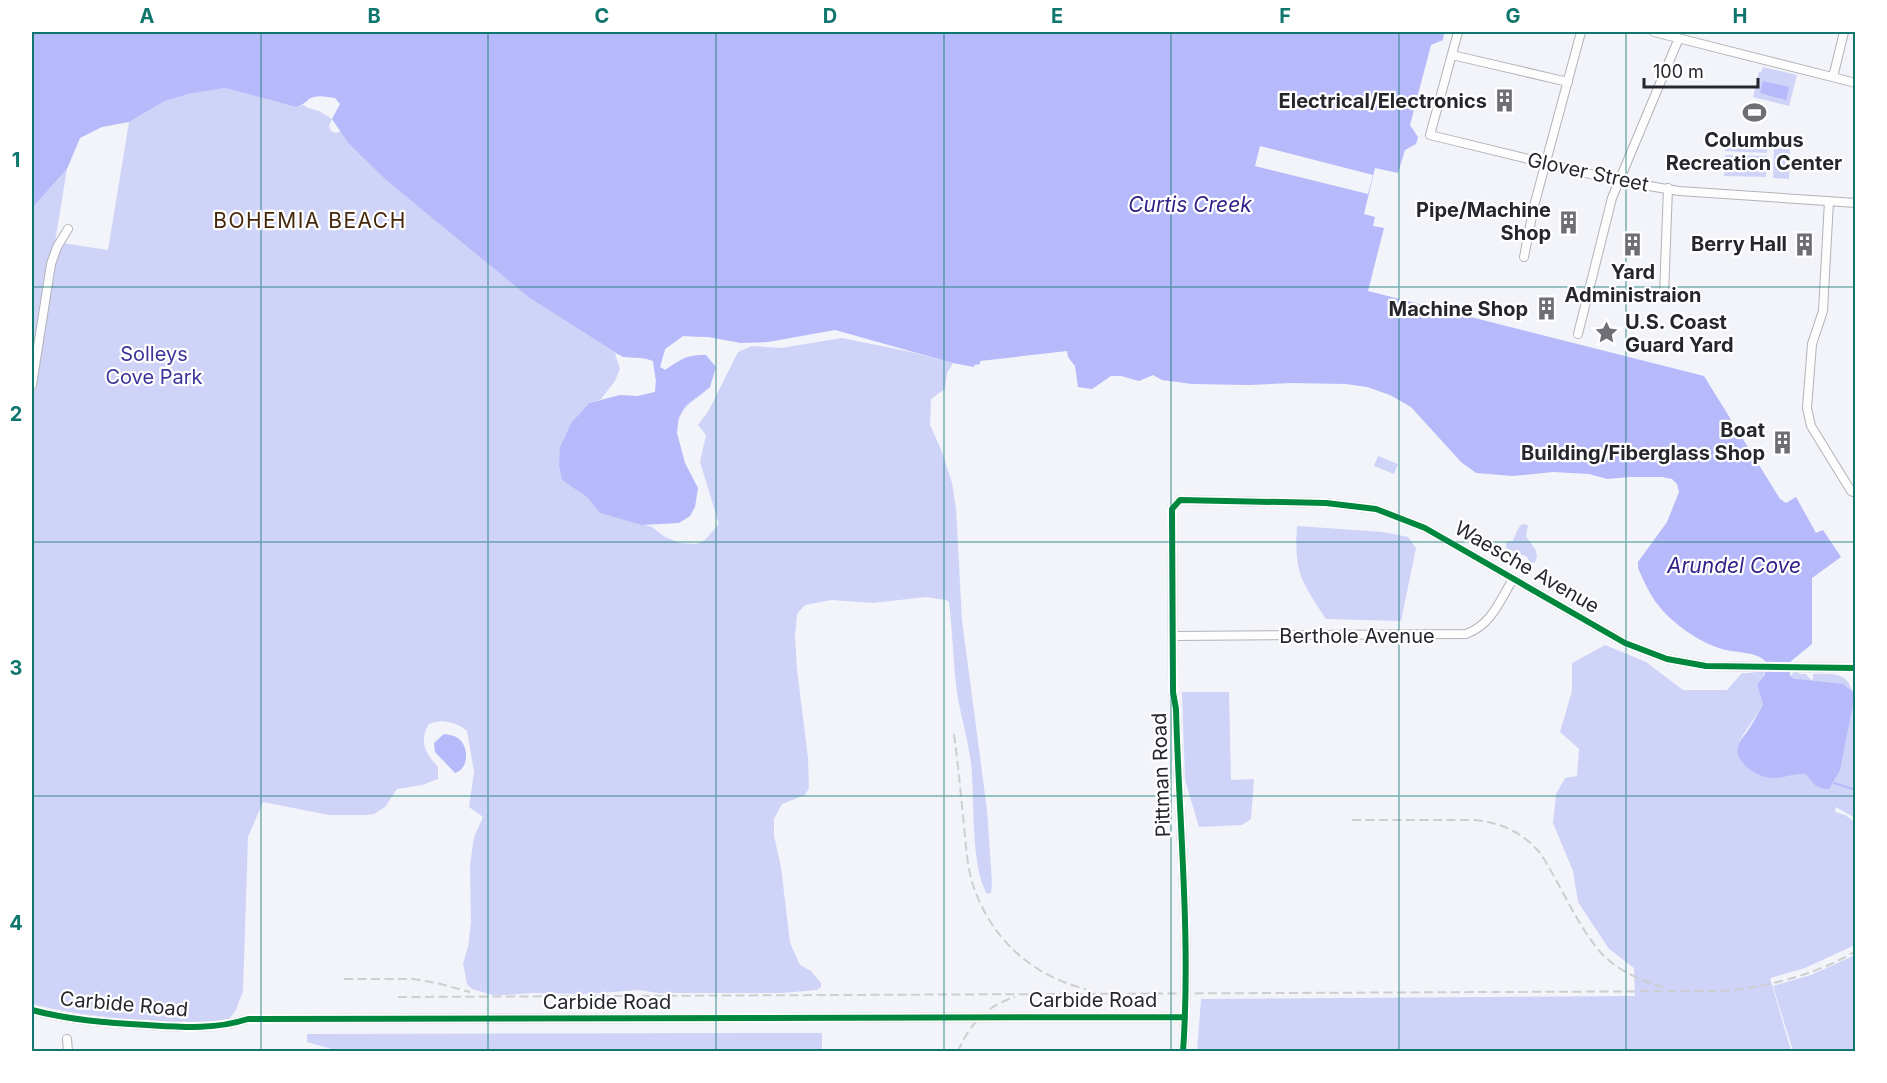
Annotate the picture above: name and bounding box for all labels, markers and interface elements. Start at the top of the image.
text: A [140,4,155,28]
text: B [367,4,381,28]
text: C [595,4,609,28]
text: D [823,4,837,28]
text: E [1051,4,1063,28]
text: F [1279,4,1291,28]
text: G [1505,4,1521,28]
text: H [1733,4,1747,28]
scale bar [1644,51,1758,89]
text: 100 m [1653,61,1704,82]
building icon: Electrical/Electronics [1492,88,1518,114]
place label: Electrical/Electronics [1279,89,1487,113]
sports icon: Columbus Recreation Center [1741,99,1767,125]
place label: Columbus Recreation Center [1666,128,1842,175]
street label: Glover Street [1525,147,1651,197]
text: 1 [12,148,20,172]
water label: Curtis Creek [1128,192,1252,217]
place label: Pipe/Machine Shop [1416,198,1551,245]
district label: BOHEMIA BEACH [213,208,407,233]
building icon: Pipe/Machine Shop [1556,209,1582,235]
building icon: Yard Administraion [1620,231,1646,257]
building icon: Berry Hall [1792,231,1818,257]
place label: Berry Hall [1691,232,1787,256]
place label: Yard Administraion [1565,260,1701,307]
building icon: Machine Shop [1533,296,1559,322]
place label: Machine Shop [1389,297,1528,321]
place label: U.S. Coast Guard Yard [1625,310,1734,357]
place icon: U.S. Coast Guard Yard [1594,320,1620,346]
park label: Solleys Cove Park [105,342,203,389]
text: 2 [10,402,22,426]
place label: Boat Building/Fiberglass Shop [1521,418,1765,465]
building icon: Boat Building/Fiberglass Shop [1770,429,1796,455]
street label: Waesche Avenue [1450,516,1604,618]
water label: Arundel Cove [1666,553,1801,578]
street label: Berthole Avenue [1279,624,1435,648]
text: 3 [10,656,22,680]
street label: Pittman Road [1147,712,1175,838]
text: 4 [9,911,23,935]
street label: Carbide Road [59,986,189,1022]
street label: Carbide Road [1029,988,1157,1012]
street label: Carbide Road [543,990,671,1014]

